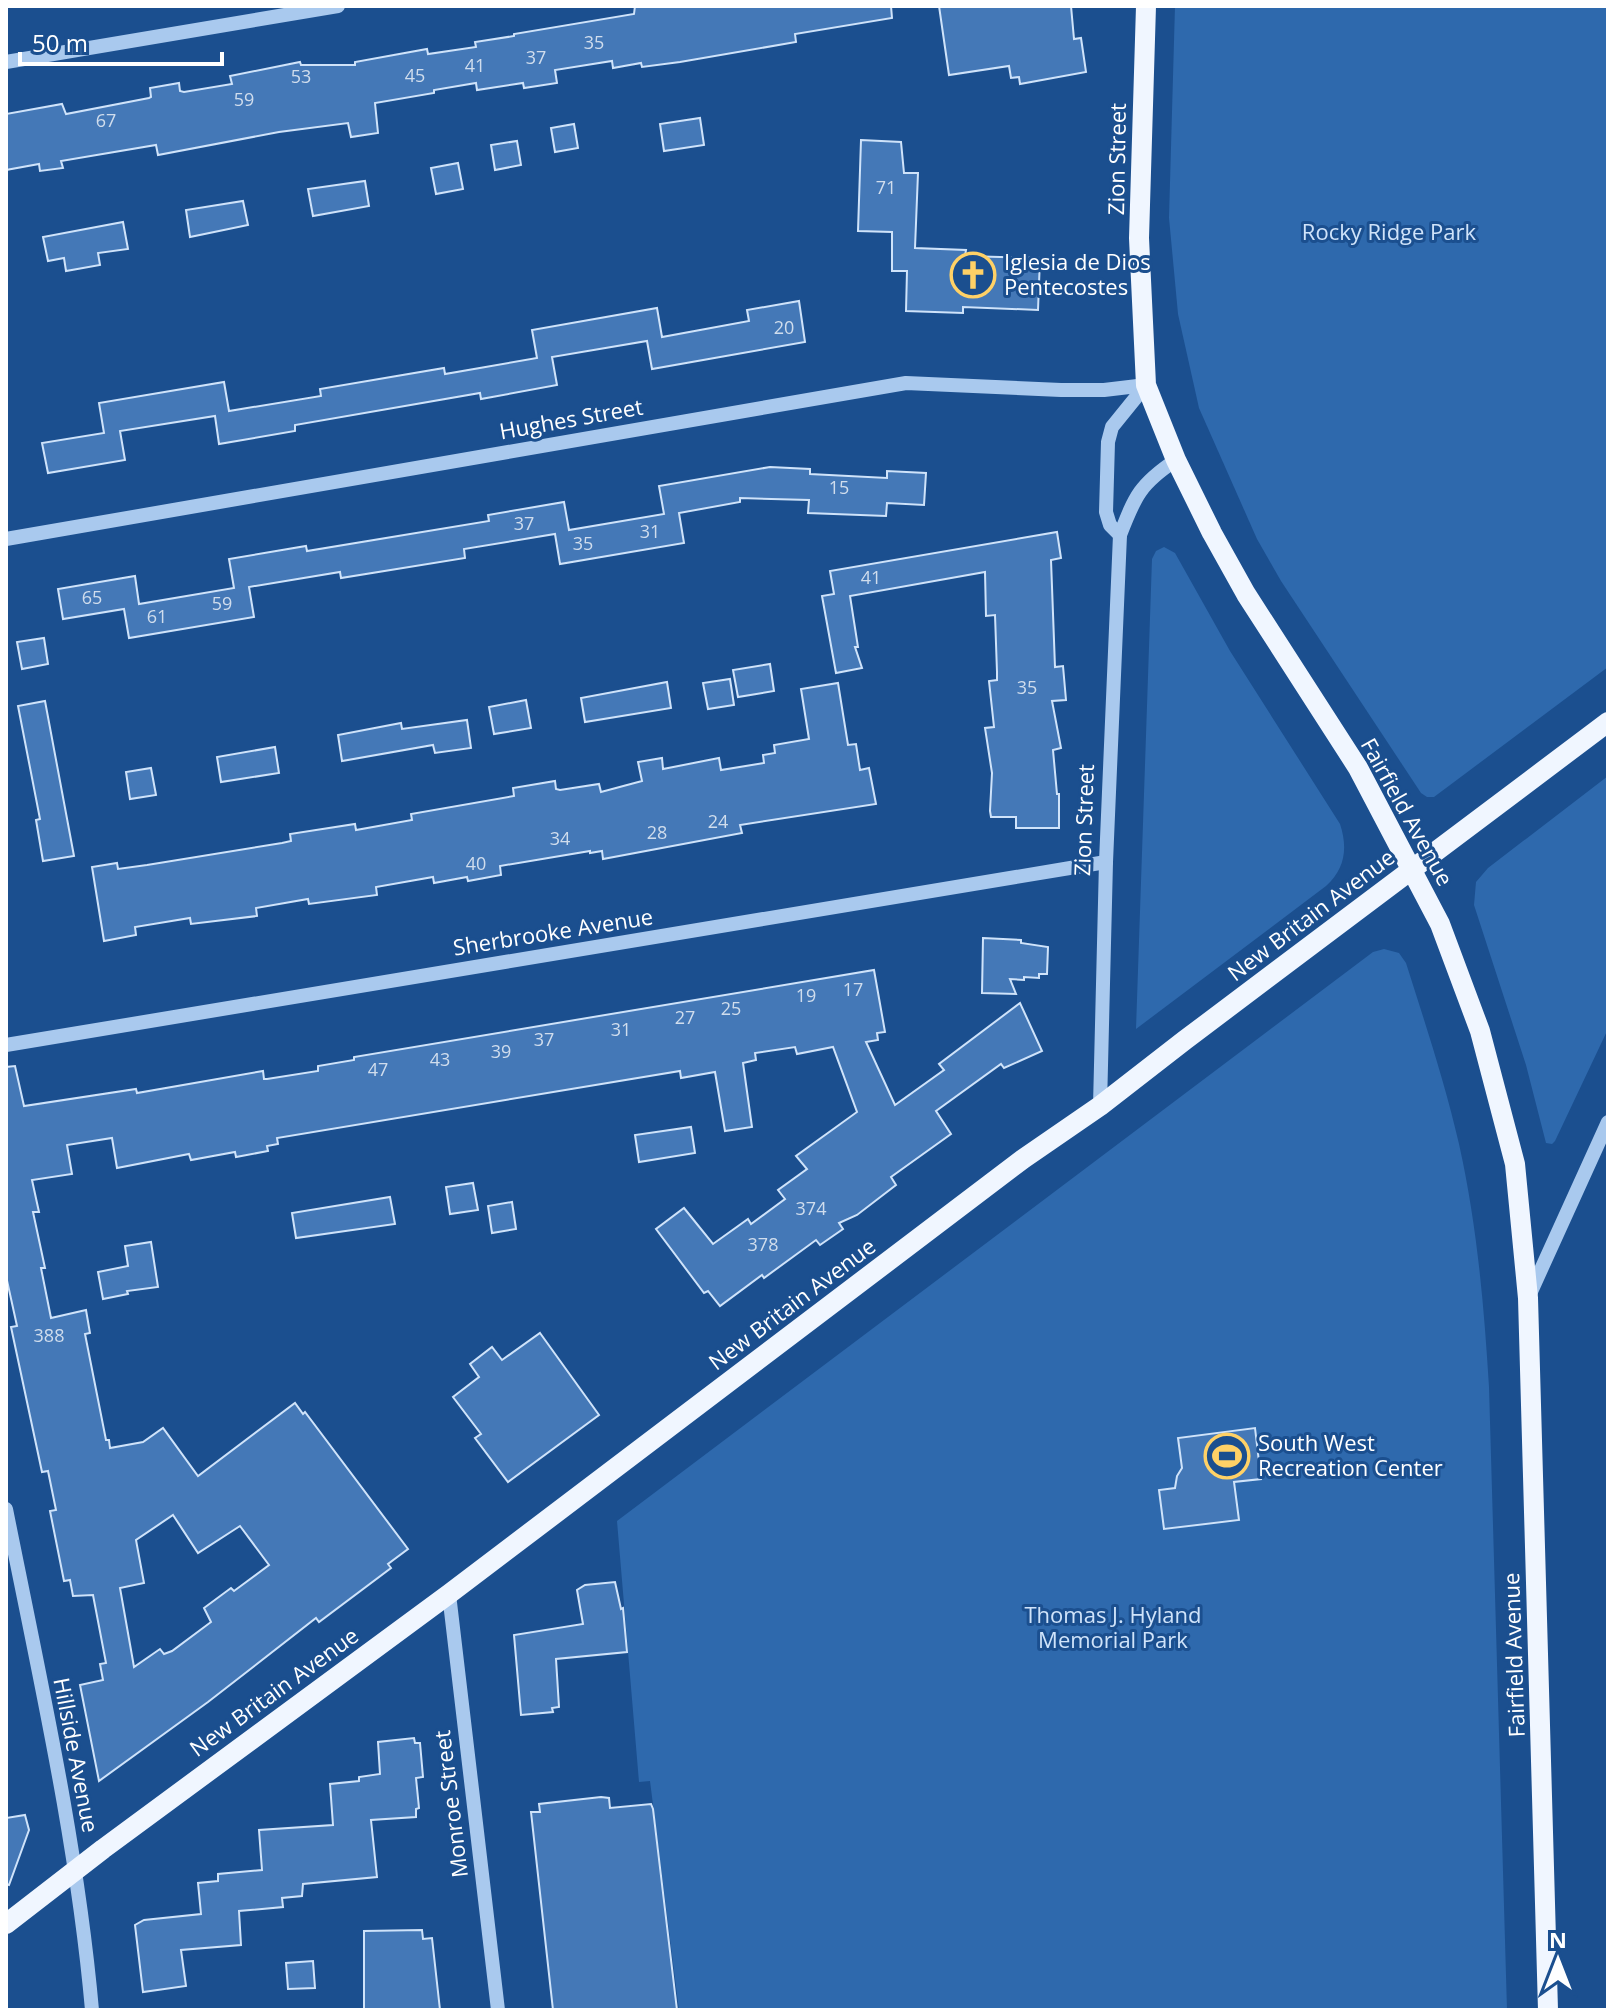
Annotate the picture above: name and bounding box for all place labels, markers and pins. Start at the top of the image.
place label: Iglesia de Dios Pentecostes [1004,246,1151,301]
church icon: Iglesia de Dios Pentecostes [949,251,997,299]
place label: South West Recreation Center [1258,1427,1443,1482]
sports icon: South West Recreation Center [1203,1432,1251,1480]

